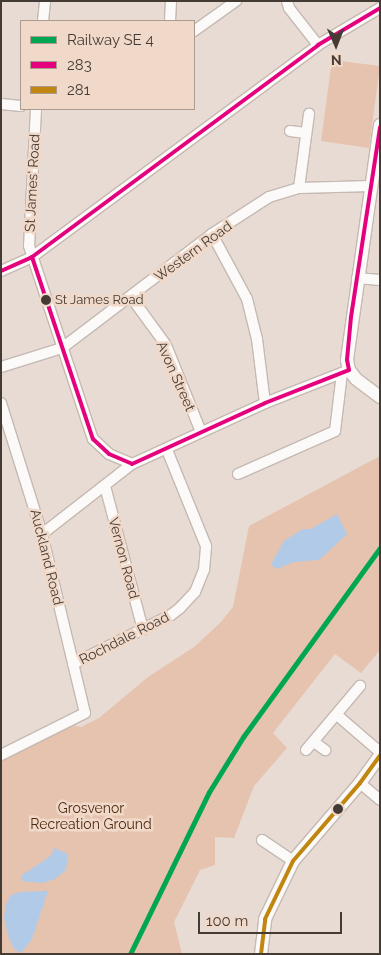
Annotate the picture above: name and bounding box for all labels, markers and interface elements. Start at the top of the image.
legend [20,20,195,110]
north arrow [311,20,361,70]
text: Railway SE 4 [67,31,154,49]
text: N [331,52,342,68]
text: 283 [67,56,92,74]
text: 281 [67,81,90,99]
street label: St James' Road [21,133,43,233]
street label: Western Road [151,217,235,285]
place label: St James Road [55,292,144,308]
marker: St James Road [41,295,51,305]
street label: Avon Street [153,338,199,414]
street label: Auckland Road [27,507,67,607]
street label: Vernon Road [105,515,143,601]
street label: Rochdale Road [76,608,172,668]
park label: Grosvenor Recreation Ground [30,800,152,832]
unlabelled marker [333,804,343,814]
scale bar [201,902,345,934]
text: 100 m [206,912,248,930]

